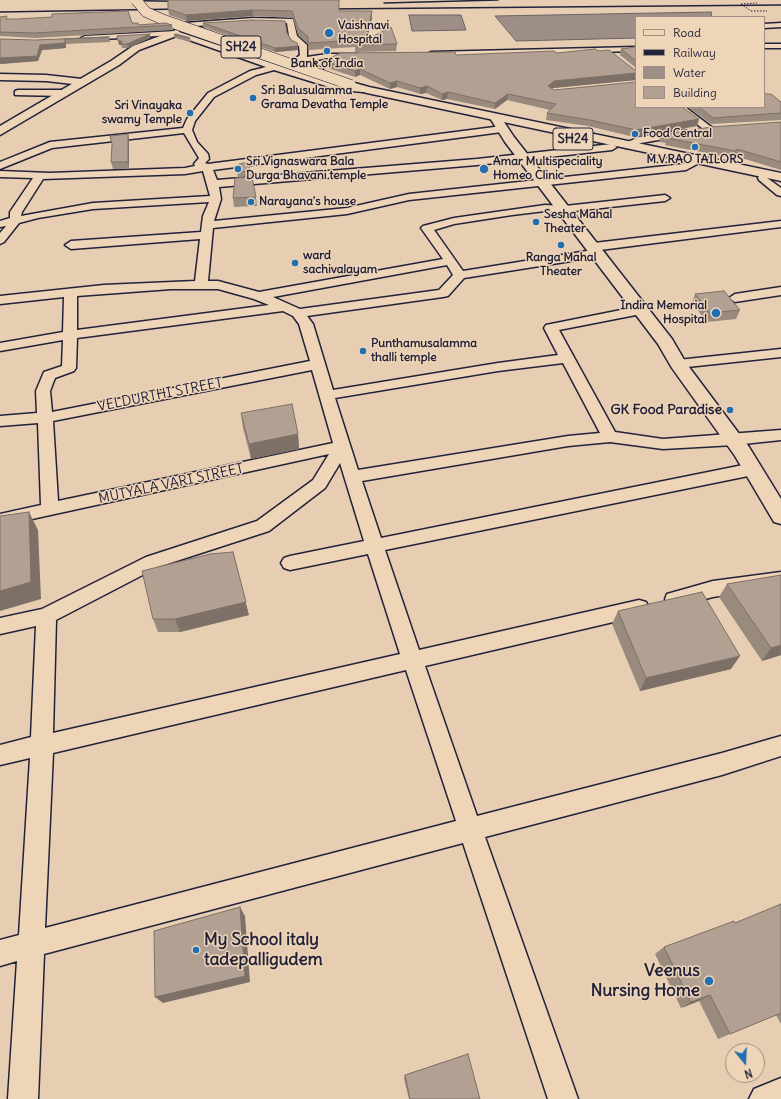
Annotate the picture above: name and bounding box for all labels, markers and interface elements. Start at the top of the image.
legend [635,16,765,108]
place label: Vaishnavi Hospital [338,19,389,47]
text: Road [673,25,701,40]
marker: Vaishnavi Hospital [323,27,335,39]
road number: SH24 [221,36,261,58]
text: Railway [673,45,716,60]
marker: Bank of India [322,46,332,56]
place label: Bank of India [291,57,363,71]
text: Water [673,65,706,80]
place label: Sri Balusulamma Grama Devatha Temple [261,84,388,112]
text: Building [673,85,717,100]
marker: Sri Balusulamma Grama Devatha Temple [248,93,258,103]
place label: Sri Vinayaka swamy Temple [102,99,182,127]
marker: Sri Vinayaka swamy Temple [185,108,195,118]
place label: Food Central [643,127,712,141]
road number: SH24 [553,128,593,150]
marker: Food Central [630,129,640,139]
marker: M.V.RAO TAILORS [690,142,700,152]
place label: M.V.RAO TAILORS [647,153,743,167]
place label: Sri Vignaswara Bala Durga Bhavani temple [246,155,366,183]
place label: Amar Multispeciality Homeo Clinic [493,155,603,183]
marker: Amar Multispeciality Homeo Clinic [478,163,490,175]
marker: Sri Vignaswara Bala Durga Bhavani temple [233,164,243,174]
place label: Narayana's house [259,195,356,209]
marker: Narayana's house [246,197,256,207]
place label: Sesha Mahal Theater [544,208,612,236]
marker: Sesha Mahal Theater [531,217,541,227]
marker: Ranga Mahal Theater [556,240,566,250]
place label: ward sachivalayam [303,249,377,277]
place label: Ranga Mahal Theater [526,251,596,279]
marker: ward sachivalayam [290,258,300,268]
place label: Indira Memorial Hospital [620,299,707,327]
marker: Indira Memorial Hospital [710,307,722,319]
place label: Punthamusalamma thalli temple [371,337,477,365]
marker: Punthamusalamma thalli temple [358,346,368,356]
street label: VELDURTHI STREET [96,375,224,415]
place label: GK Food Paradise [610,402,722,418]
marker: GK Food Paradise [725,405,735,415]
street label: MUTYALA VARI STREET [97,460,245,508]
place label: My School italy tadepalligudem [204,930,323,970]
marker: My School italy tadepalligudem [191,945,201,955]
place label: Veenus Nursing Home [591,961,700,1001]
marker: Veenus Nursing Home [703,975,715,987]
north arrow [725,1043,765,1083]
text: N [743,1066,754,1081]

